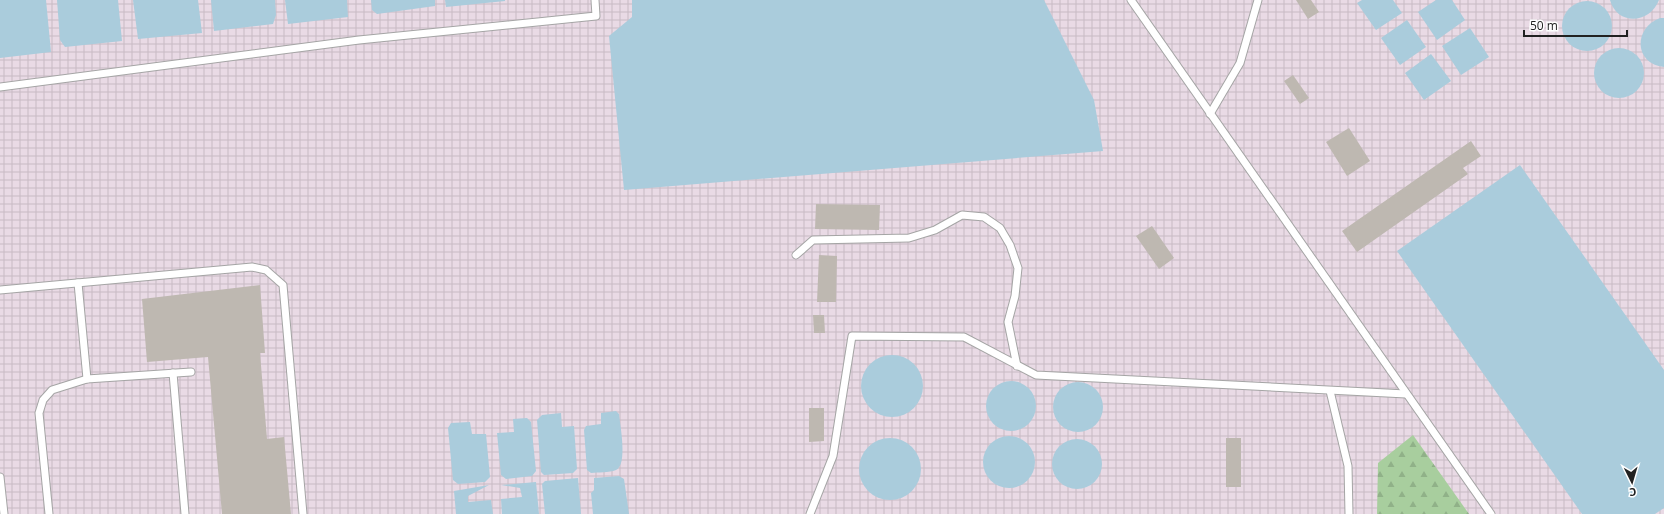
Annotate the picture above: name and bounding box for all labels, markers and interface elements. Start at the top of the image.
scale bar [1524,12,1627,38]
text: 50 m [1530,17,1558,34]
north arrow [1612,462,1652,502]
text: С [1629,485,1637,500]

